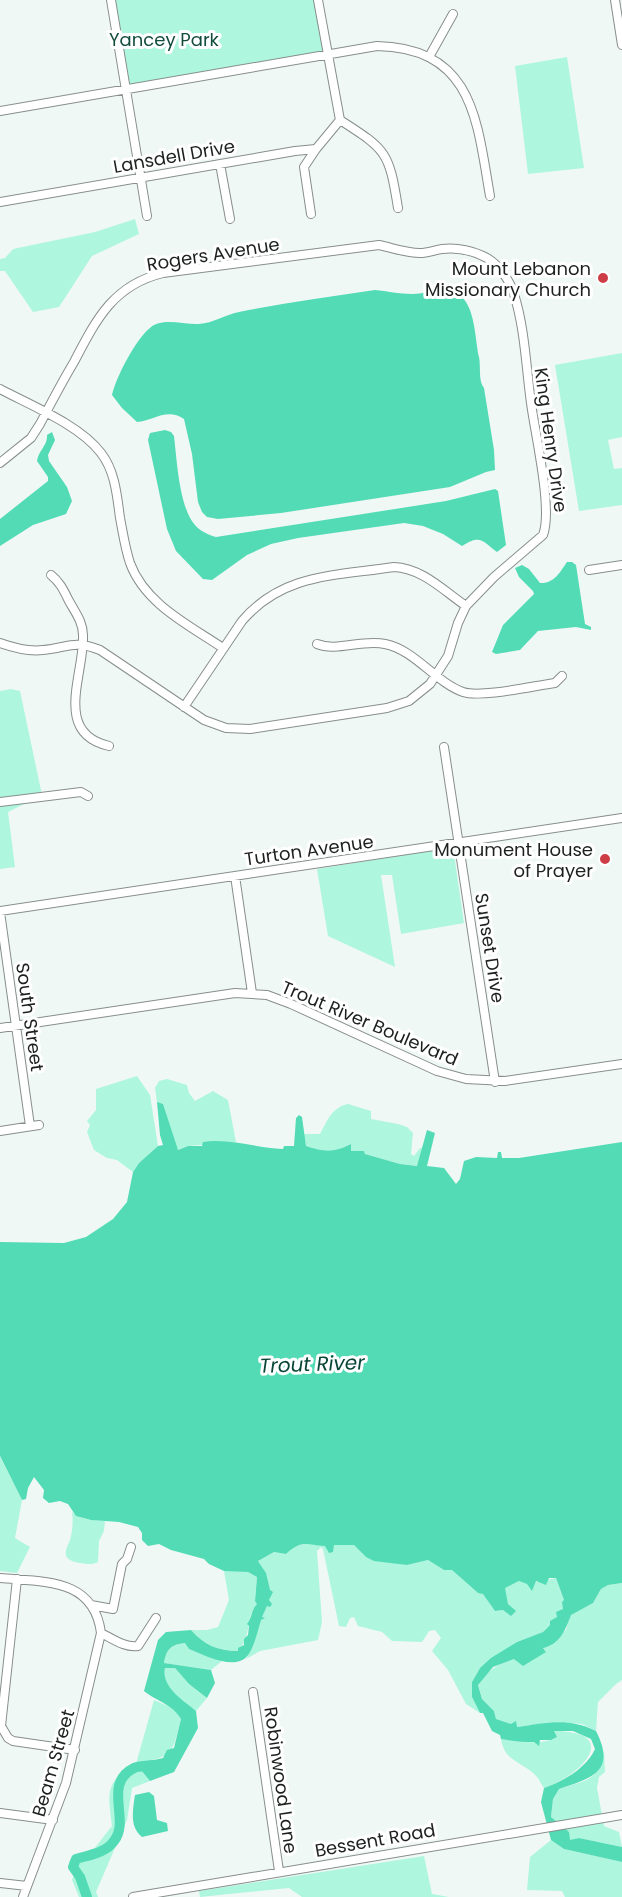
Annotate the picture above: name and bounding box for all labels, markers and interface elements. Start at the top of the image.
park label: Yancey Park [109,27,220,52]
street label: Lansdell Drive [111,133,237,179]
street label: Rogers Avenue [145,231,281,277]
place label: Mount Lebanon Missionary Church [425,256,591,302]
marker: Mount Lebanon Missionary Church [596,271,610,285]
street label: King Henry Drive [528,366,574,514]
street label: Turton Avenue [243,829,375,871]
place label: Monument House of Prayer [434,837,593,883]
marker: Monument House of Prayer [598,852,612,866]
street label: Sunset Drive [469,891,511,1005]
street label: South Street [10,961,50,1073]
street label: Trout River Boulevard [278,974,462,1072]
water label: Trout River [259,1348,366,1380]
street label: Robinwood Lane [258,1705,304,1855]
street label: Beam Street [26,1706,80,1820]
street label: Bessent Road [313,1817,437,1863]

